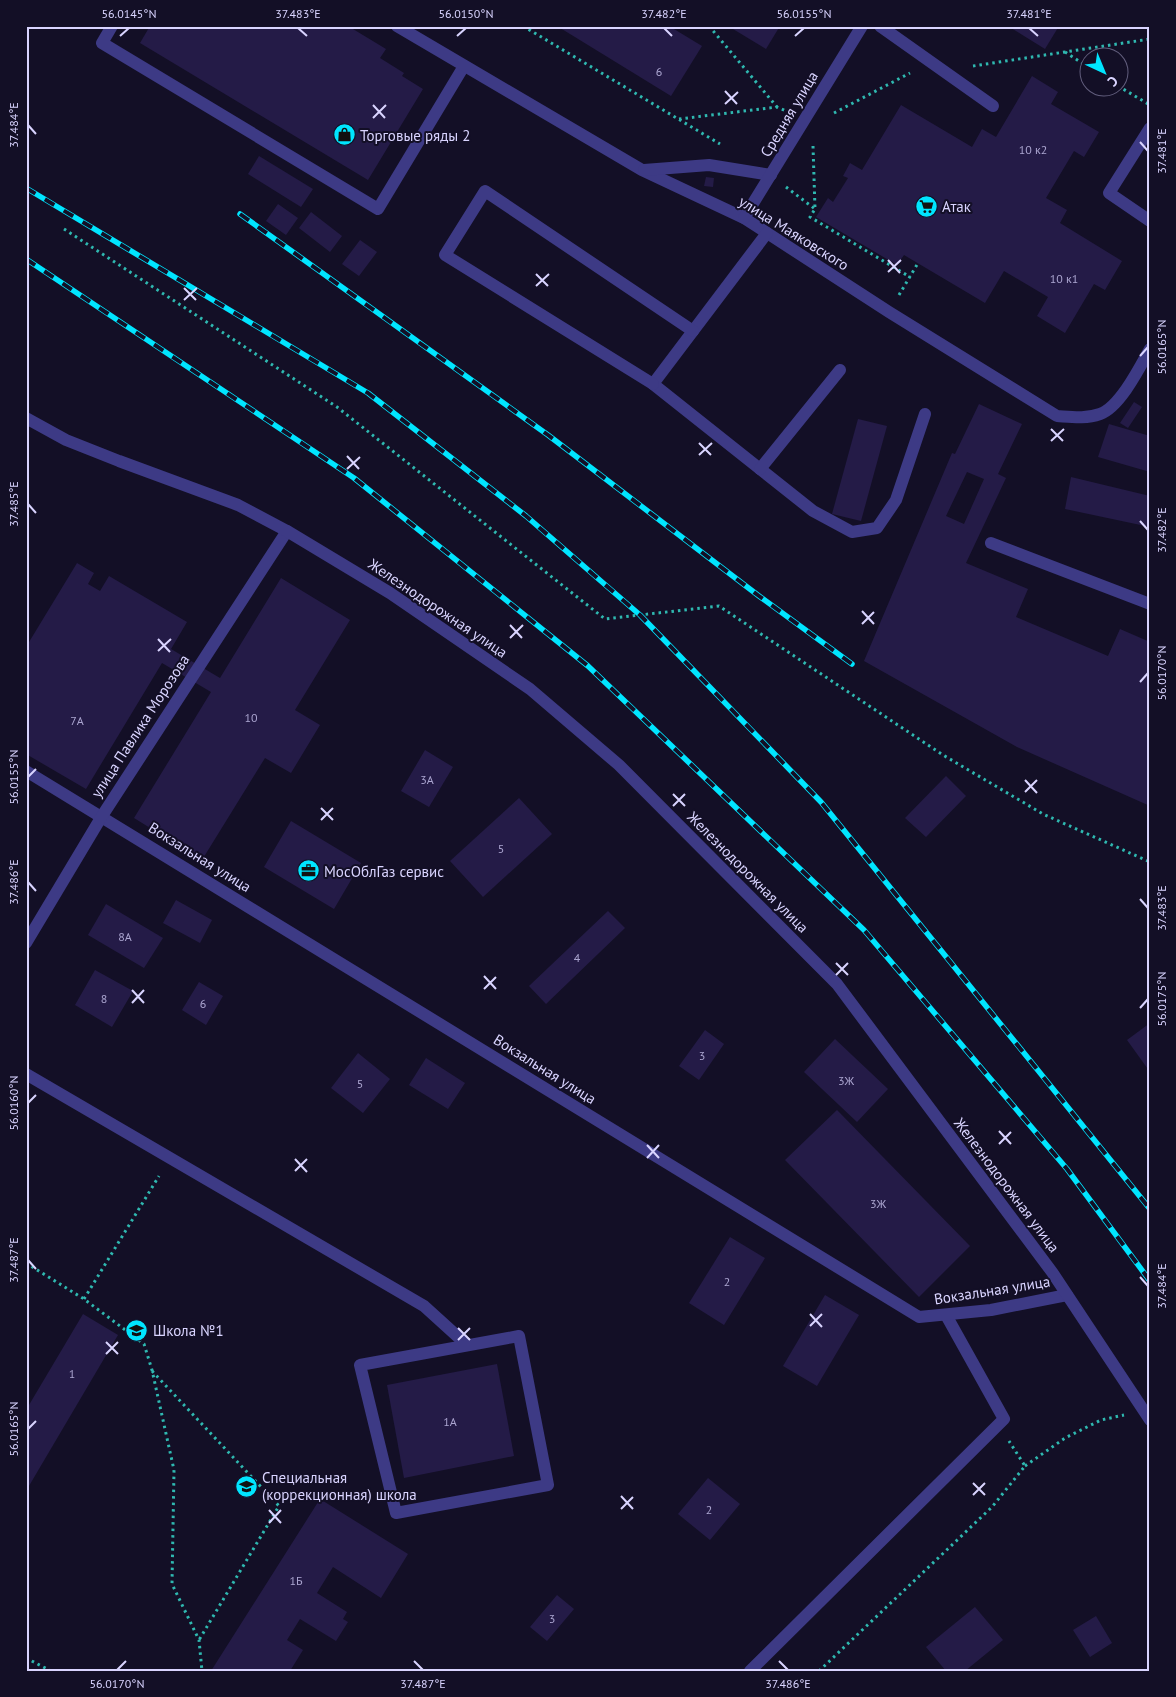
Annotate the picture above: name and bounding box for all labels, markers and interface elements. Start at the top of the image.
text: 56.0145°N [102,6,156,21]
text: 37.483°E [275,6,321,21]
text: 56.0150°N [439,6,493,21]
text: 37.482°E [641,6,687,21]
text: 56.0155°N [777,6,831,21]
text: 37.481°E [1006,6,1052,21]
north arrow [1078,48,1128,98]
house number: 6 [656,64,662,79]
street label: Средняя улица [756,68,822,160]
text: С [1104,72,1122,91]
text: 37.484°E [6,102,21,148]
shop icon: Торговые ряды 2 [332,123,356,147]
place label: Торговые ряды 2 [360,126,470,145]
text: 37.481°E [1154,128,1169,174]
house number: 10 к2 [1019,142,1047,157]
street label: улица Маяковского [735,191,853,275]
supermarket icon: Атак [914,194,938,218]
place label: Атак [942,197,972,216]
house number: 10 к1 [1050,271,1078,286]
text: 56.0165°N [1154,320,1169,374]
text: 37.485°E [6,481,21,527]
text: 37.482°E [1154,507,1169,553]
street label: Железнодорожная улица [364,554,511,662]
text: 56.0170°N [1154,646,1169,700]
street label: улица Павлика Морозова [87,651,193,801]
house number: 10 [244,710,258,725]
house number: 7А [70,713,84,728]
text: 56.0155°N [6,750,21,804]
house number: 3А [420,772,434,787]
street label: Железнодорожная улица [683,807,813,937]
street label: Вокзальная улица [145,818,255,896]
house number: 5 [498,841,504,856]
text: 37.486°E [6,859,21,905]
office icon: МосОблГаз сервис [296,859,320,883]
place label: МосОблГаз сервис [324,862,444,881]
text: 37.483°E [1154,885,1169,931]
house number: 8А [118,929,132,944]
house number: 4 [574,950,581,965]
text: 56.0175°N [1154,972,1169,1026]
house number: 8 [101,991,107,1006]
house number: 6 [200,996,206,1011]
street label: Вокзальная улица [490,1030,600,1108]
house number: 3 [699,1048,705,1063]
house number: 3Ж [838,1073,854,1088]
text: 56.0160°N [6,1076,21,1130]
house number: 5 [357,1076,363,1091]
street label: Железнодорожная улица [950,1113,1064,1256]
house number: 3Ж [870,1196,886,1211]
text: 37.487°E [6,1237,21,1283]
text: 37.484°E [1154,1263,1169,1309]
street label: Вокзальная улица [933,1271,1051,1309]
house number: 2 [724,1274,730,1289]
school or university icon: Школа №1 [125,1318,149,1342]
place label: Школа №1 [153,1321,224,1340]
house number: 1 [69,1366,75,1381]
text: 56.0165°N [6,1402,21,1456]
house number: 1А [443,1414,457,1429]
place label: Специальная (коррекционная) школа [262,1468,417,1504]
school or university icon: Специальная (коррекционная) школа [234,1474,258,1498]
house number: 2 [706,1502,712,1517]
house number: 1Б [289,1573,303,1588]
house number: 3 [549,1611,555,1626]
text: 56.0170°N [90,1676,144,1691]
text: 37.487°E [400,1676,446,1691]
text: 37.486°E [765,1676,811,1691]

